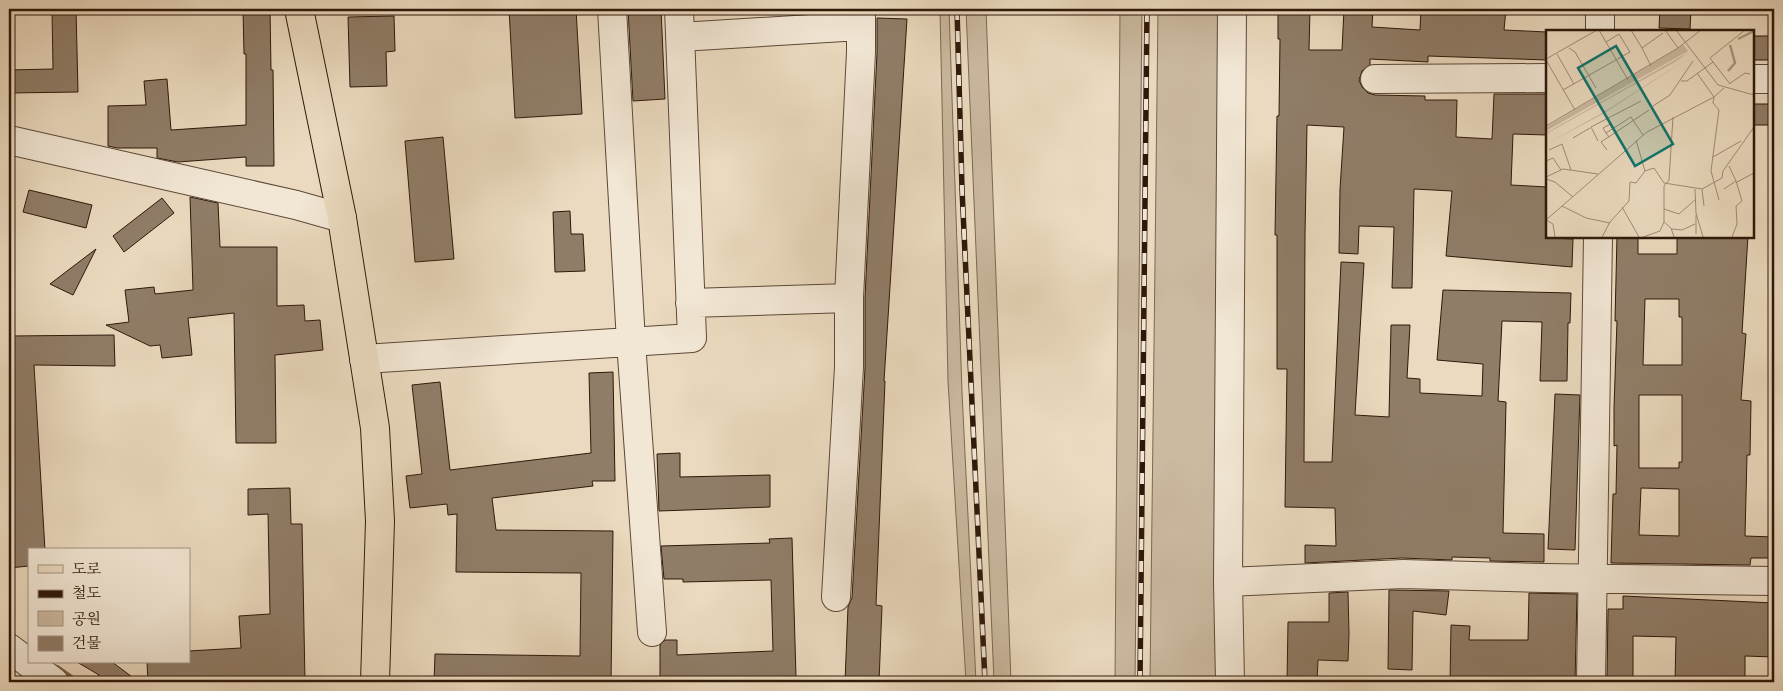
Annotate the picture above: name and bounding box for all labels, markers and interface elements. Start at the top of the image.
inset map [1546,30,1753,238]
legend [28,548,190,664]
text: 도로 [72,560,101,578]
text: 철도 [72,584,101,602]
text: 공원 [72,610,101,628]
text: 건물 [72,634,101,652]

